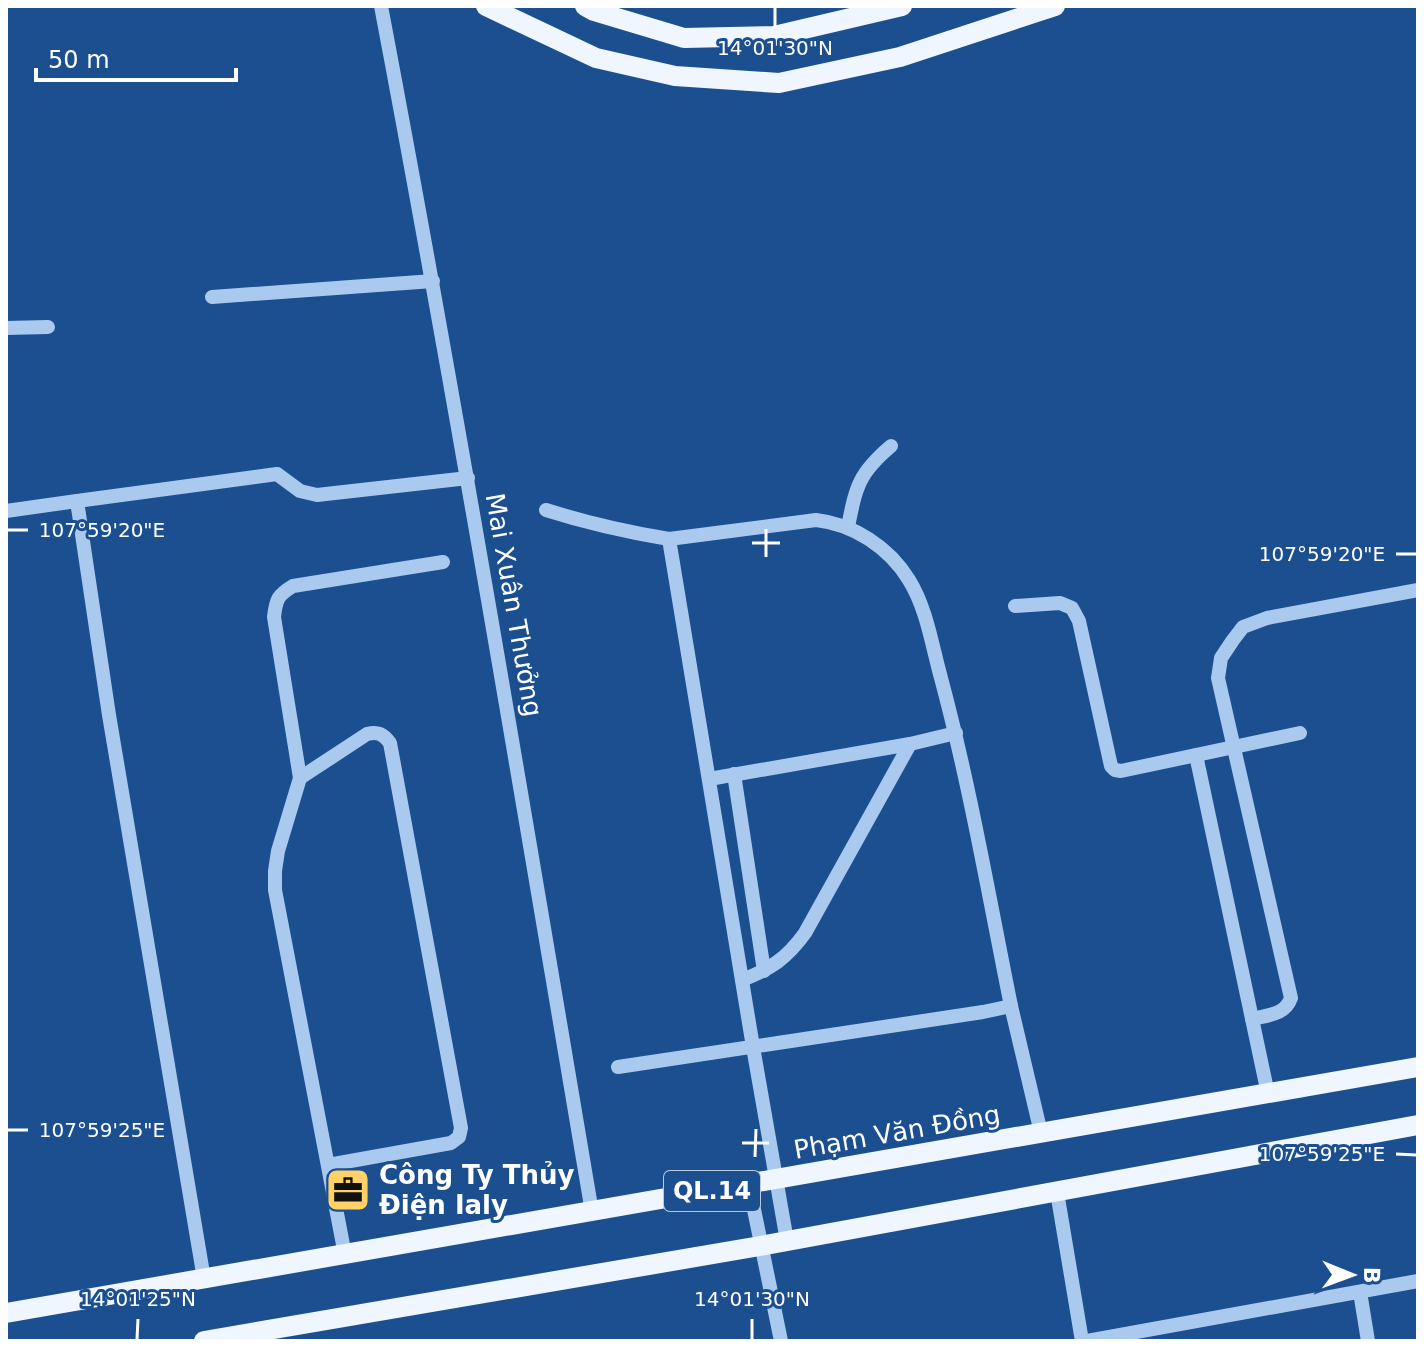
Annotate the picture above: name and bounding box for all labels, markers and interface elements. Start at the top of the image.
scale bar [36,32,236,82]
text: 14°01'30"N [717,36,833,60]
text: 50 m [48,46,110,74]
street label: Mai Xuân Thưởng [480,491,548,719]
text: 107°59'20"E [39,518,165,542]
text: 107°59'20"E [1259,542,1385,566]
street label: Phạm Văn Đồng [791,1099,1003,1165]
text: 107°59'25"E [39,1118,165,1142]
text: 107°59'25"E [1259,1142,1385,1166]
place label: Công Ty Thủy Điện Ialy [379,1160,575,1220]
office icon: Công Ty Thủy Điện Ialy [324,1166,372,1214]
road number: QL.14 [664,1171,760,1211]
north arrow [1312,1235,1392,1315]
text: B [1359,1267,1384,1284]
text: 14°01'25"N [80,1287,196,1311]
text: 14°01'30"N [694,1287,810,1311]

